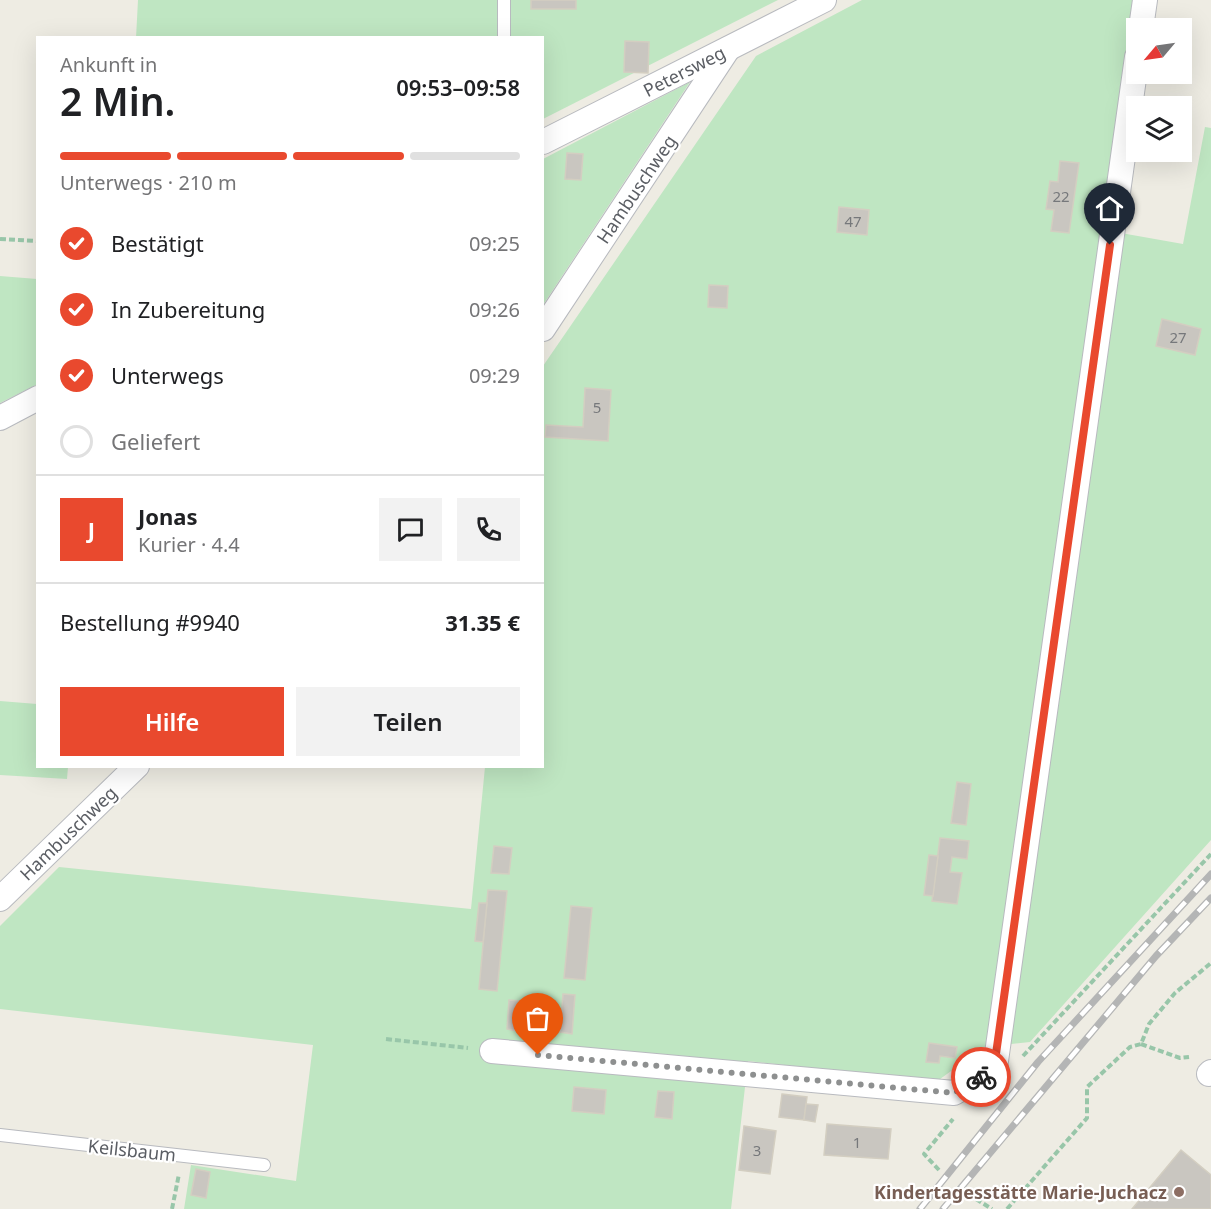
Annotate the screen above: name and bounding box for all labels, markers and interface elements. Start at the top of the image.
north arrow [1126,18,1192,84]
map controls [1126,18,1192,162]
street label: Petersweg [639,40,729,102]
text: Ankunft in [60,51,157,78]
text: 09:53–09:58 [396,72,520,102]
text: 2 Min. [60,74,175,127]
button: layers [1126,96,1192,162]
street label: Hambuschweg [591,130,681,248]
text: Unterwegs · 210 m [60,169,237,196]
pin [1084,183,1135,245]
house number: 22 [1052,186,1070,206]
icon: home [1093,192,1126,225]
house number: 47 [844,211,862,231]
icon: check [60,227,93,260]
text: Bestätigt [111,228,204,258]
text: 09:25 [469,230,520,257]
icon: check [60,293,93,326]
text: In Zubereitung [111,294,265,324]
text: 09:26 [469,296,520,323]
house number: 27 [1169,327,1187,347]
icon: check [60,359,93,392]
text: Unterwegs [111,360,224,390]
text: 09:29 [469,362,520,389]
house number: 5 [593,397,601,417]
text: Geliefert [111,426,200,456]
button: chat [379,498,442,561]
button: phone [457,498,520,561]
text: Jonas [138,501,198,531]
text: J [88,514,95,544]
text: Kurier · 4.4 [138,531,240,558]
text: Bestellung #9940 [60,607,240,637]
text: 31.35 € [445,607,520,637]
button: Hilfe [60,687,284,756]
button: Teilen [296,687,520,756]
street label: Hambuschweg [14,781,122,885]
pin [512,993,563,1055]
icon: bag [521,1002,554,1035]
courier [951,1047,1011,1107]
icon: bike [965,1061,998,1094]
house number: 1 [853,1132,861,1152]
street label: Keilsbaum [87,1133,177,1167]
house number: 3 [753,1140,761,1160]
place label: Kindertagesstätte Marie-Juchacz [874,1180,1167,1204]
marker: Kindertagesstätte Marie-Juchacz [1172,1185,1186,1199]

